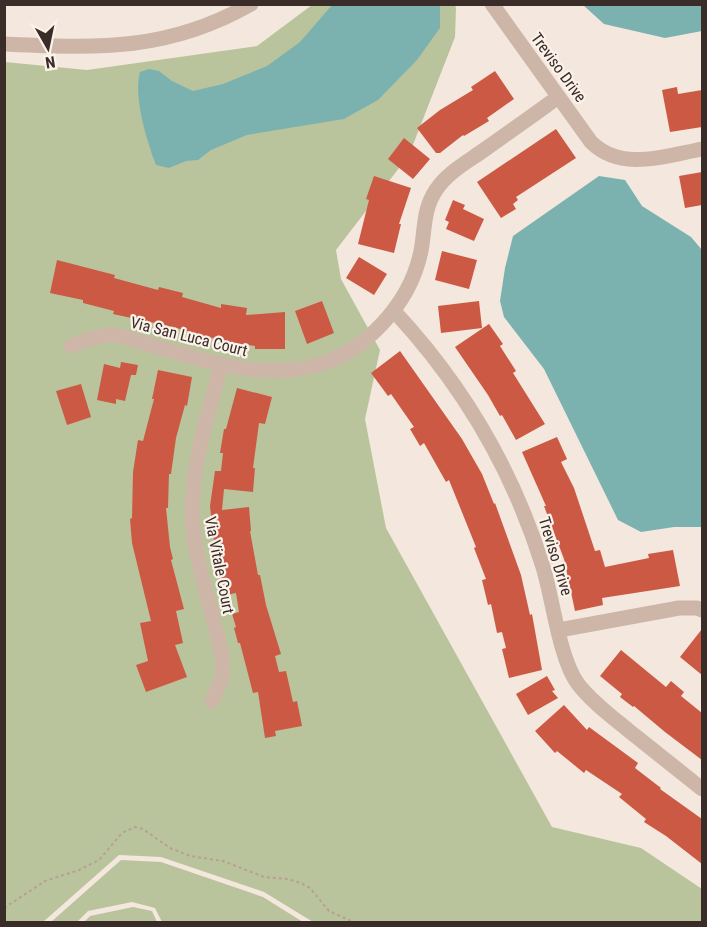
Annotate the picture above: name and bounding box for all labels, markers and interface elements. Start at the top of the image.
north arrow [18,18,78,78]
street label: Treviso Drive [527,29,590,106]
text: N [44,52,57,72]
street label: Via San Luca Court [128,313,250,360]
street label: Treviso Drive [535,514,576,598]
street label: Via Vitale Court [201,515,238,616]

